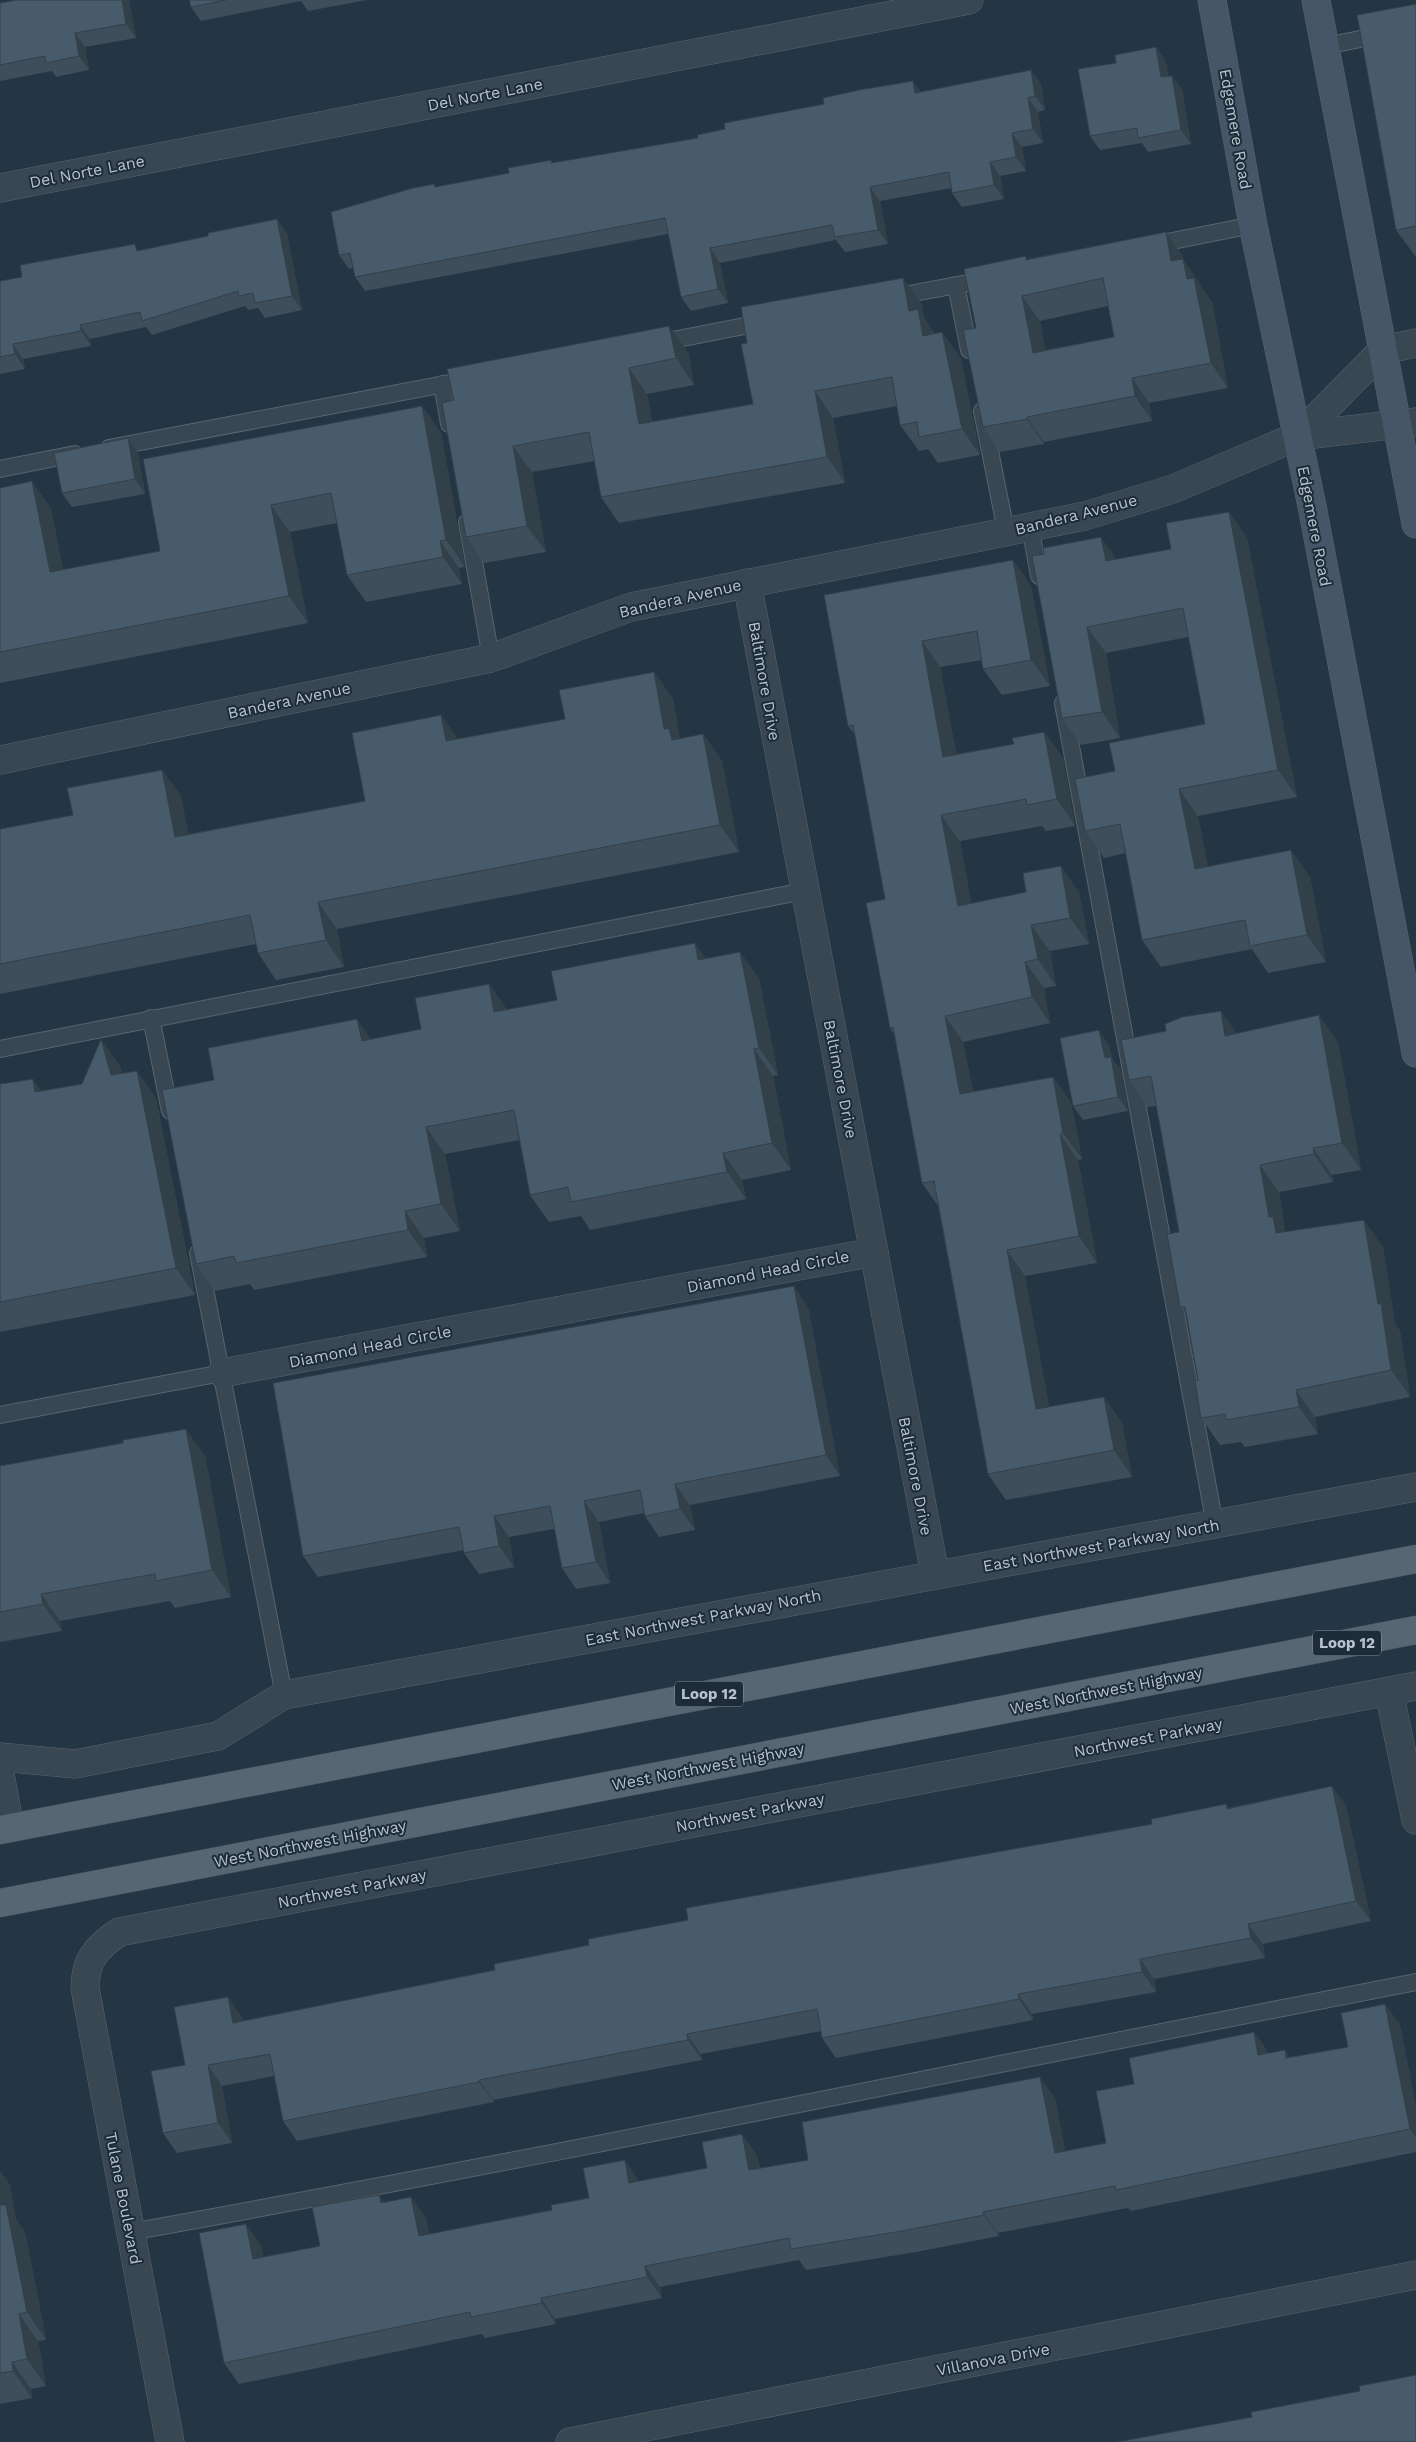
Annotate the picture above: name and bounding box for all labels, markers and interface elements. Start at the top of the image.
street label: Edgemere Road [1216,67,1255,191]
street label: Del Norte Lane [426,74,544,115]
street label: Del Norte Lane [28,151,146,192]
street label: Edgemere Road [1294,464,1335,588]
street label: Bandera Avenue [1013,490,1139,539]
street label: Bandera Avenue [617,575,743,622]
street label: Baltimore Drive [745,620,784,742]
street label: Bandera Avenue [226,678,352,723]
street label: Baltimore Drive [820,1018,861,1140]
street label: Diamond Head Circle [685,1246,851,1297]
street label: Diamond Head Circle [287,1321,453,1372]
street label: Baltimore Drive [895,1415,936,1537]
street label: East Northwest Parkway North [981,1515,1221,1576]
street label: East Northwest Parkway North [584,1585,823,1650]
road number: Loop 12 [1313,1630,1381,1656]
street label: West Northwest Highway [1008,1662,1205,1718]
road number: Loop 12 [675,1682,743,1706]
street label: Northwest Parkway [1072,1714,1225,1761]
street label: West Northwest Highway [610,1738,807,1794]
street label: Northwest Parkway [674,1789,827,1836]
street label: West Northwest Highway [212,1815,409,1871]
street label: Northwest Parkway [276,1865,429,1912]
street label: Tulane Boulevard [101,2130,146,2266]
street label: Villanova Drive [935,2339,1051,2380]

